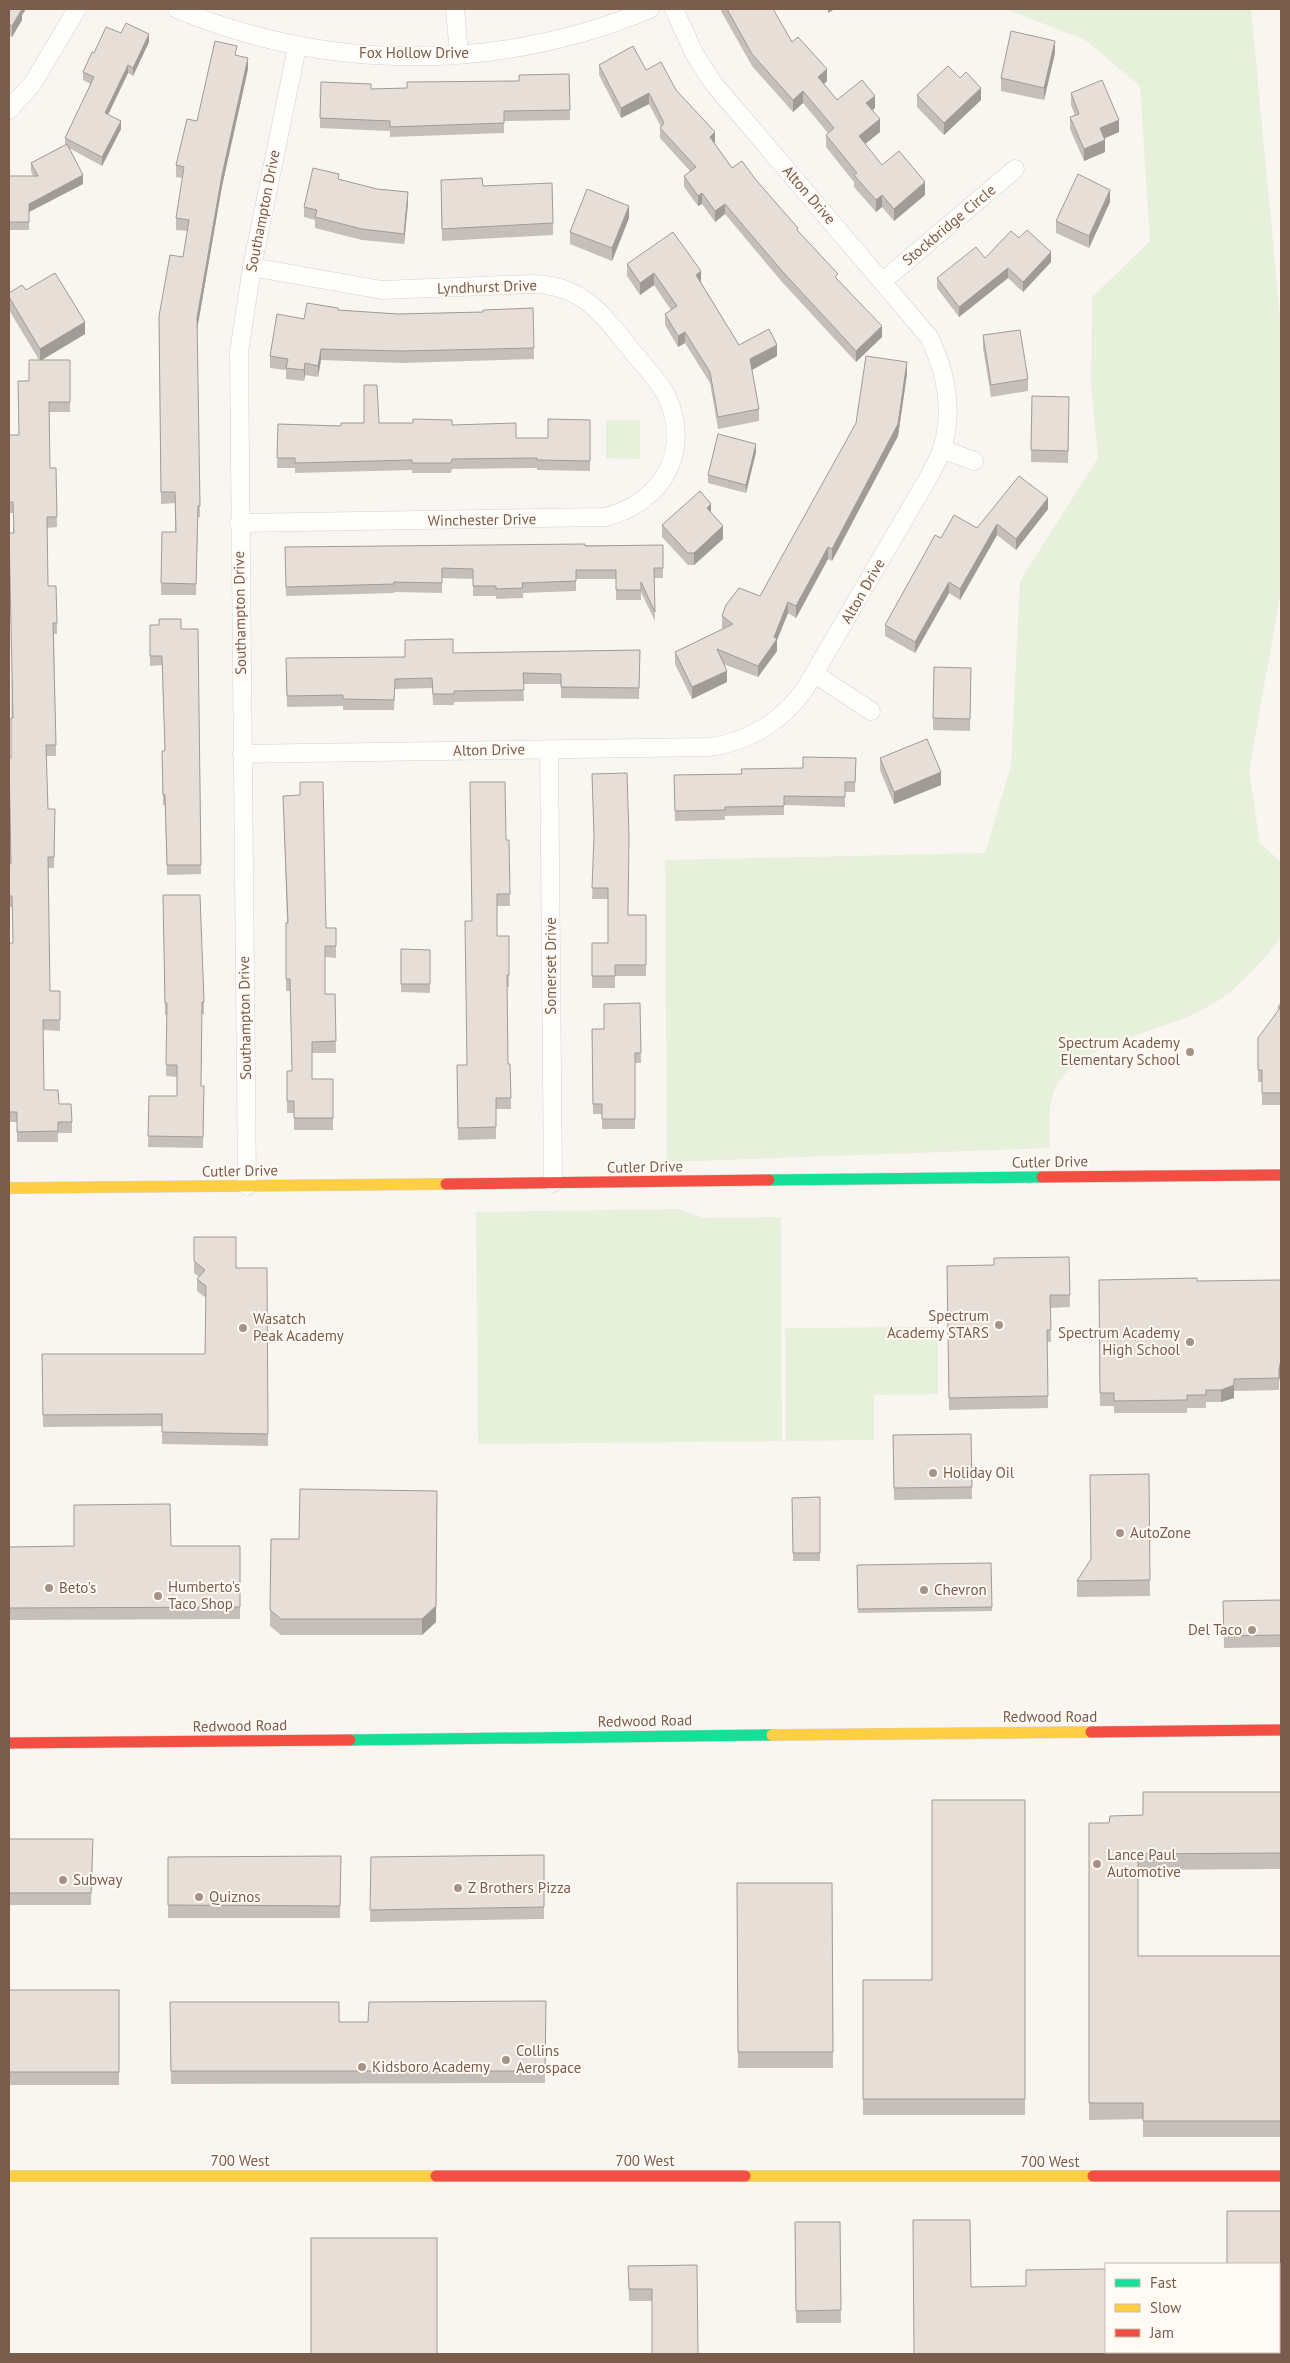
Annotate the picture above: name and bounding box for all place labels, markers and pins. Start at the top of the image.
place label: Spectrum Academy Elementary School [1058,1033,1181,1069]
marker: Spectrum Academy Elementary School [1184,1046,1196,1058]
place label: Spectrum Academy STARS [887,1306,989,1342]
place label: Wasatch Peak Academy [253,1309,344,1345]
marker: Spectrum Academy STARS [993,1319,1005,1331]
marker: Wasatch Peak Academy [237,1322,249,1334]
place label: Spectrum Academy High School [1058,1323,1181,1359]
marker: Spectrum Academy High School [1184,1336,1196,1348]
place label: Holiday Oil [943,1463,1015,1482]
marker: Holiday Oil [927,1467,939,1479]
place label: AutoZone [1130,1523,1191,1542]
marker: AutoZone [1114,1527,1126,1539]
place label: Humberto's Taco Shop [168,1577,240,1613]
place label: Beto's [59,1578,96,1597]
place label: Chevron [934,1580,987,1599]
marker: Beto's [43,1582,55,1594]
marker: Chevron [918,1584,930,1596]
marker: Humberto's Taco Shop [152,1590,164,1602]
place label: Del Taco [1188,1620,1242,1639]
marker: Del Taco [1246,1624,1258,1636]
place label: Lance Paul Automotive [1107,1845,1181,1881]
marker: Lance Paul Automotive [1091,1858,1103,1870]
place label: Subway [73,1870,122,1889]
marker: Subway [57,1874,69,1886]
place label: Z Brothers Pizza [468,1878,571,1897]
marker: Z Brothers Pizza [452,1882,464,1894]
place label: Quiznos [209,1887,261,1906]
marker: Quiznos [193,1891,205,1903]
place label: Collins Aerospace [516,2041,581,2077]
marker: Collins Aerospace [500,2054,512,2066]
place label: Kidsboro Academy [372,2057,490,2076]
marker: Kidsboro Academy [356,2061,368,2073]

